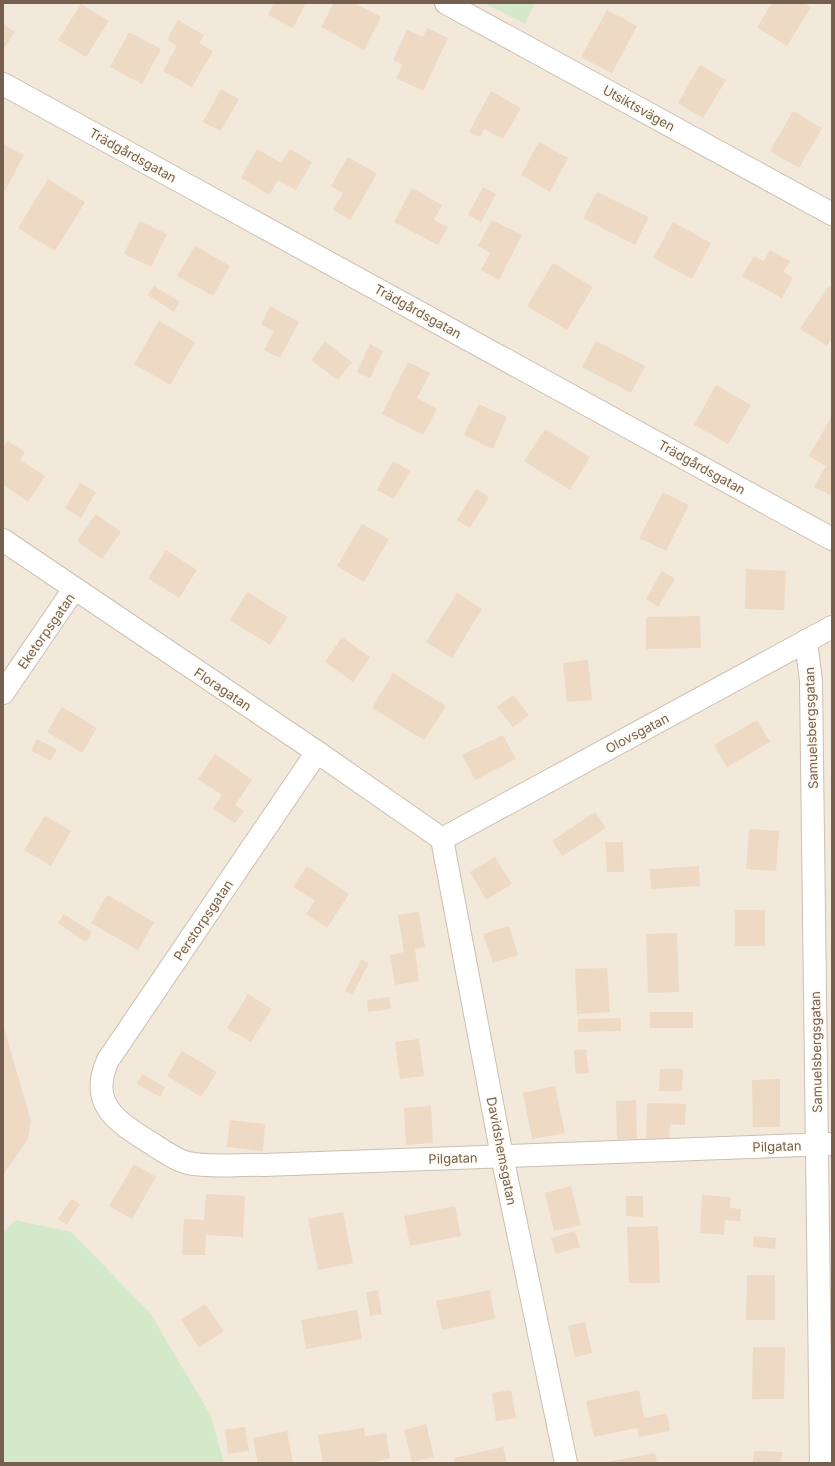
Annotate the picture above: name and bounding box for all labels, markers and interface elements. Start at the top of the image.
street label: Utsiktsvägen [600,82,678,134]
street label: Trädgårdsgatan [87,124,179,186]
street label: Trädgårdsgatan [372,280,464,342]
street label: Trädgårdsgatan [656,436,748,498]
street label: Eketorpsgatan [14,590,78,672]
street label: Floragatan [191,664,255,714]
street label: Samuelsbergsgatan [801,667,821,789]
street label: Olovsgatan [603,710,671,756]
street label: Perstorpsgatan [170,877,236,963]
street label: Samuelsbergsgatan [807,991,825,1113]
street label: Davidshemsgatan [484,1096,520,1206]
street label: Pilgatan [752,1137,802,1155]
street label: Pilgatan [428,1149,478,1167]

